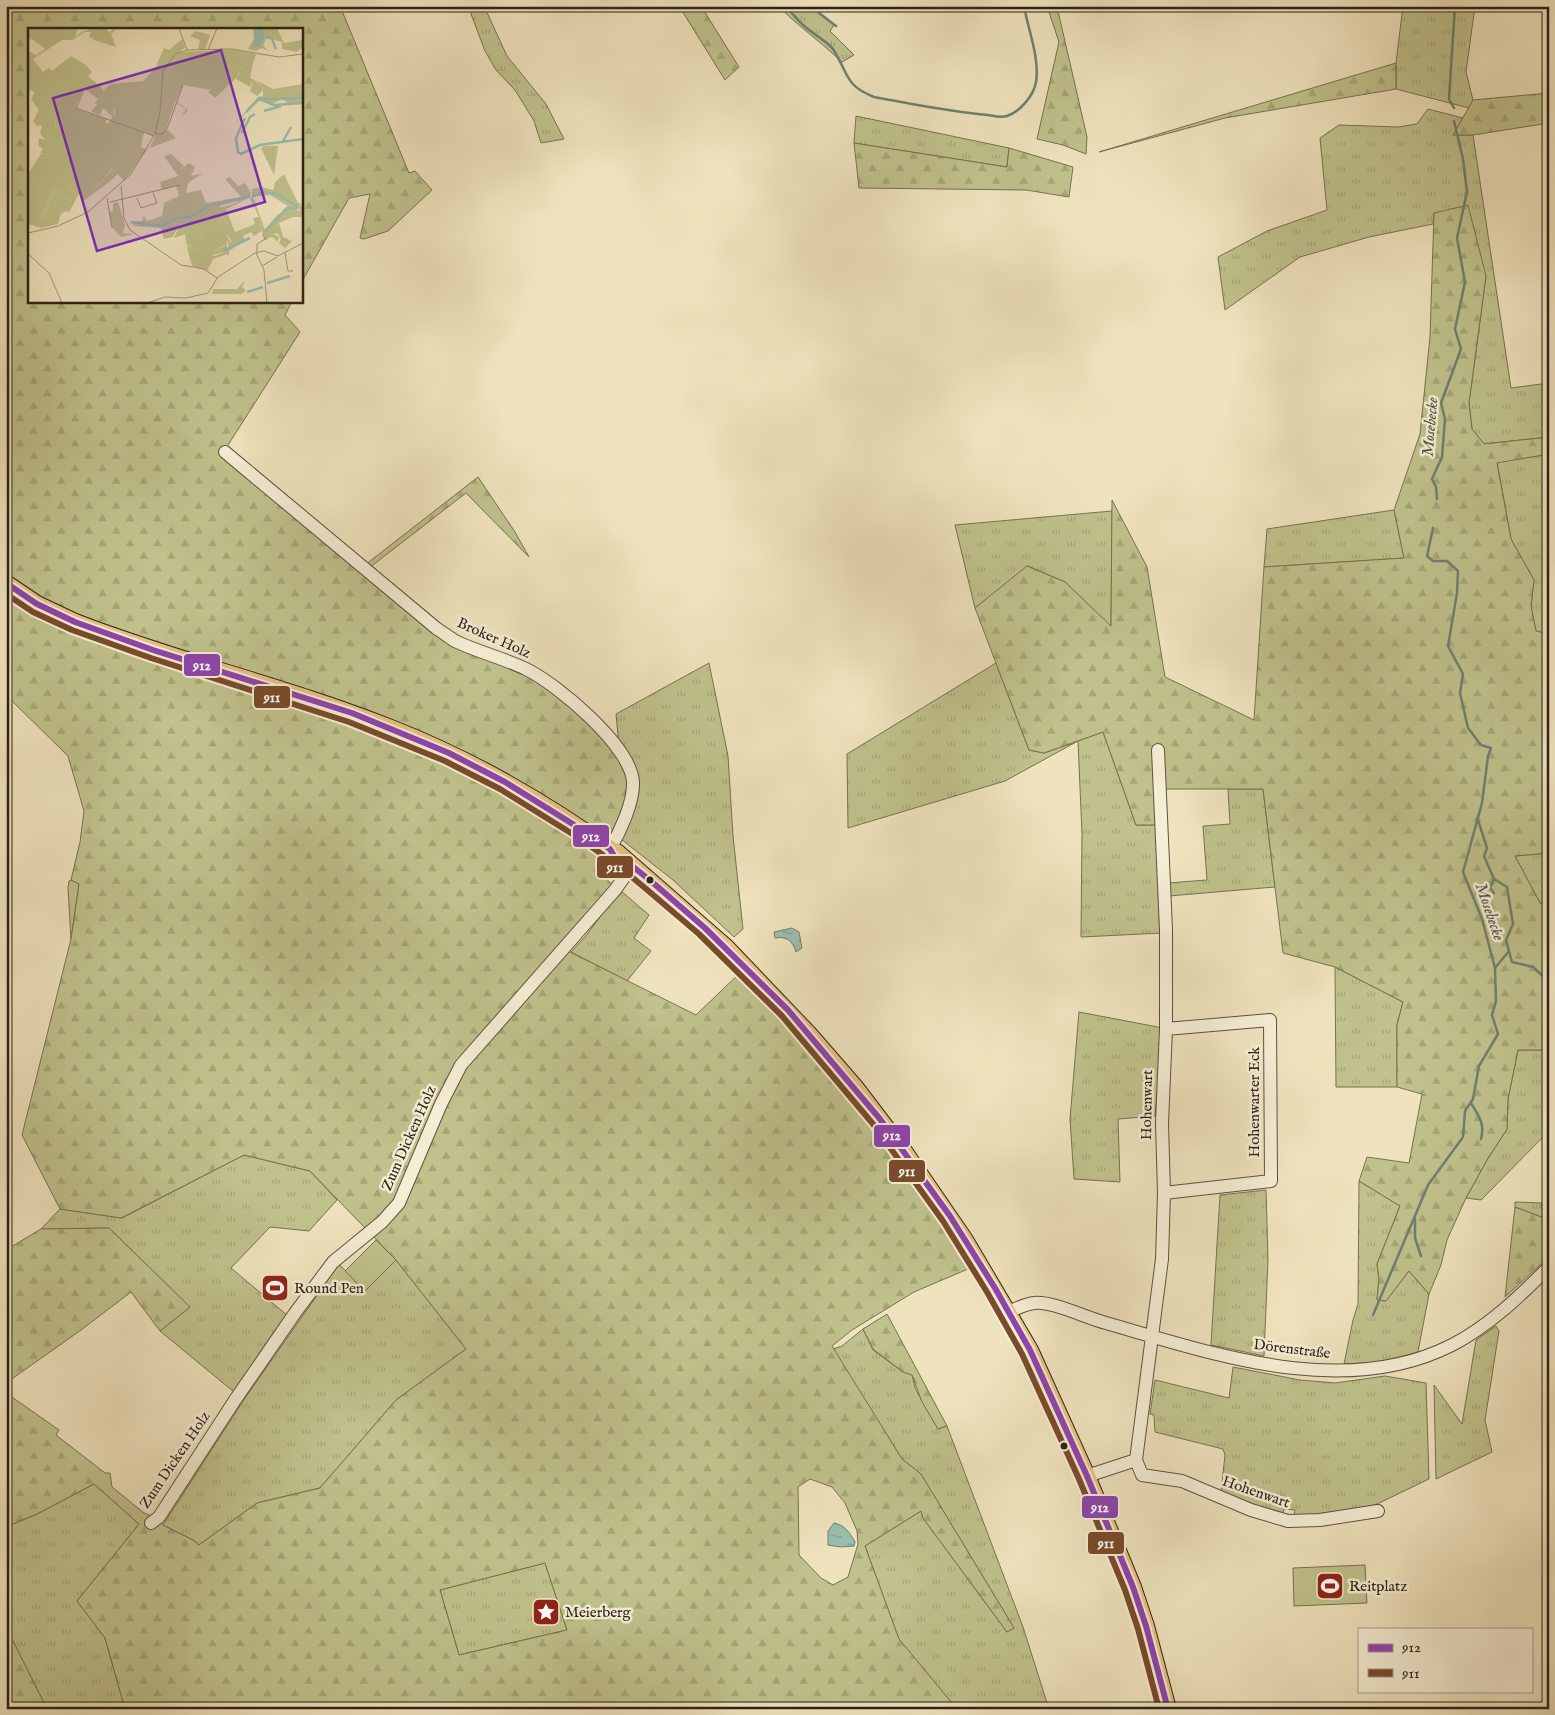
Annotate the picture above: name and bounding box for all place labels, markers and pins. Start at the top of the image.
unlabelled marker [645,875,655,885]
sports icon: Round Pen [260,1273,290,1303]
place label: Round Pen [294,1279,364,1298]
unlabelled marker [1059,1441,1069,1451]
sports icon: Reitplatz [1315,1571,1345,1601]
place label: Reitplatz [1349,1577,1407,1596]
place icon: Meierberg [531,1597,561,1627]
place label: Meierberg [565,1603,632,1622]

